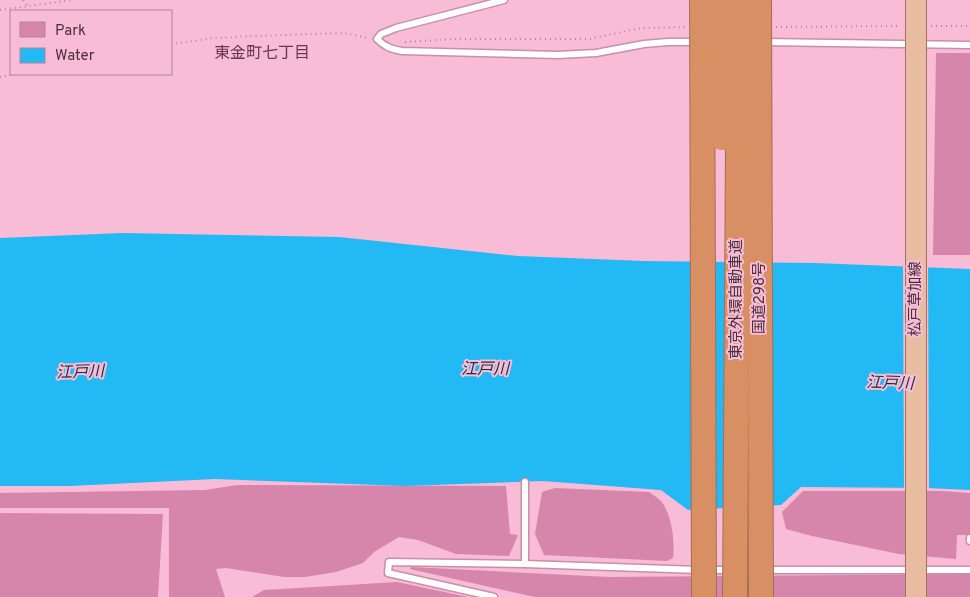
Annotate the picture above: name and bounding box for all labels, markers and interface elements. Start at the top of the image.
legend [10,10,172,75]
text: Park [55,22,86,41]
district label: 東金町七丁目 [214,44,310,64]
text: Water [55,47,95,66]
street label: 東京外環自動車道 [728,239,747,359]
street label: 松戸草加線 [907,261,926,337]
street label: 国道298号 [751,262,770,334]
water label: 江戸川 [461,360,511,380]
water label: 江戸川 [56,362,106,384]
water label: 江戸川 [866,373,916,395]

